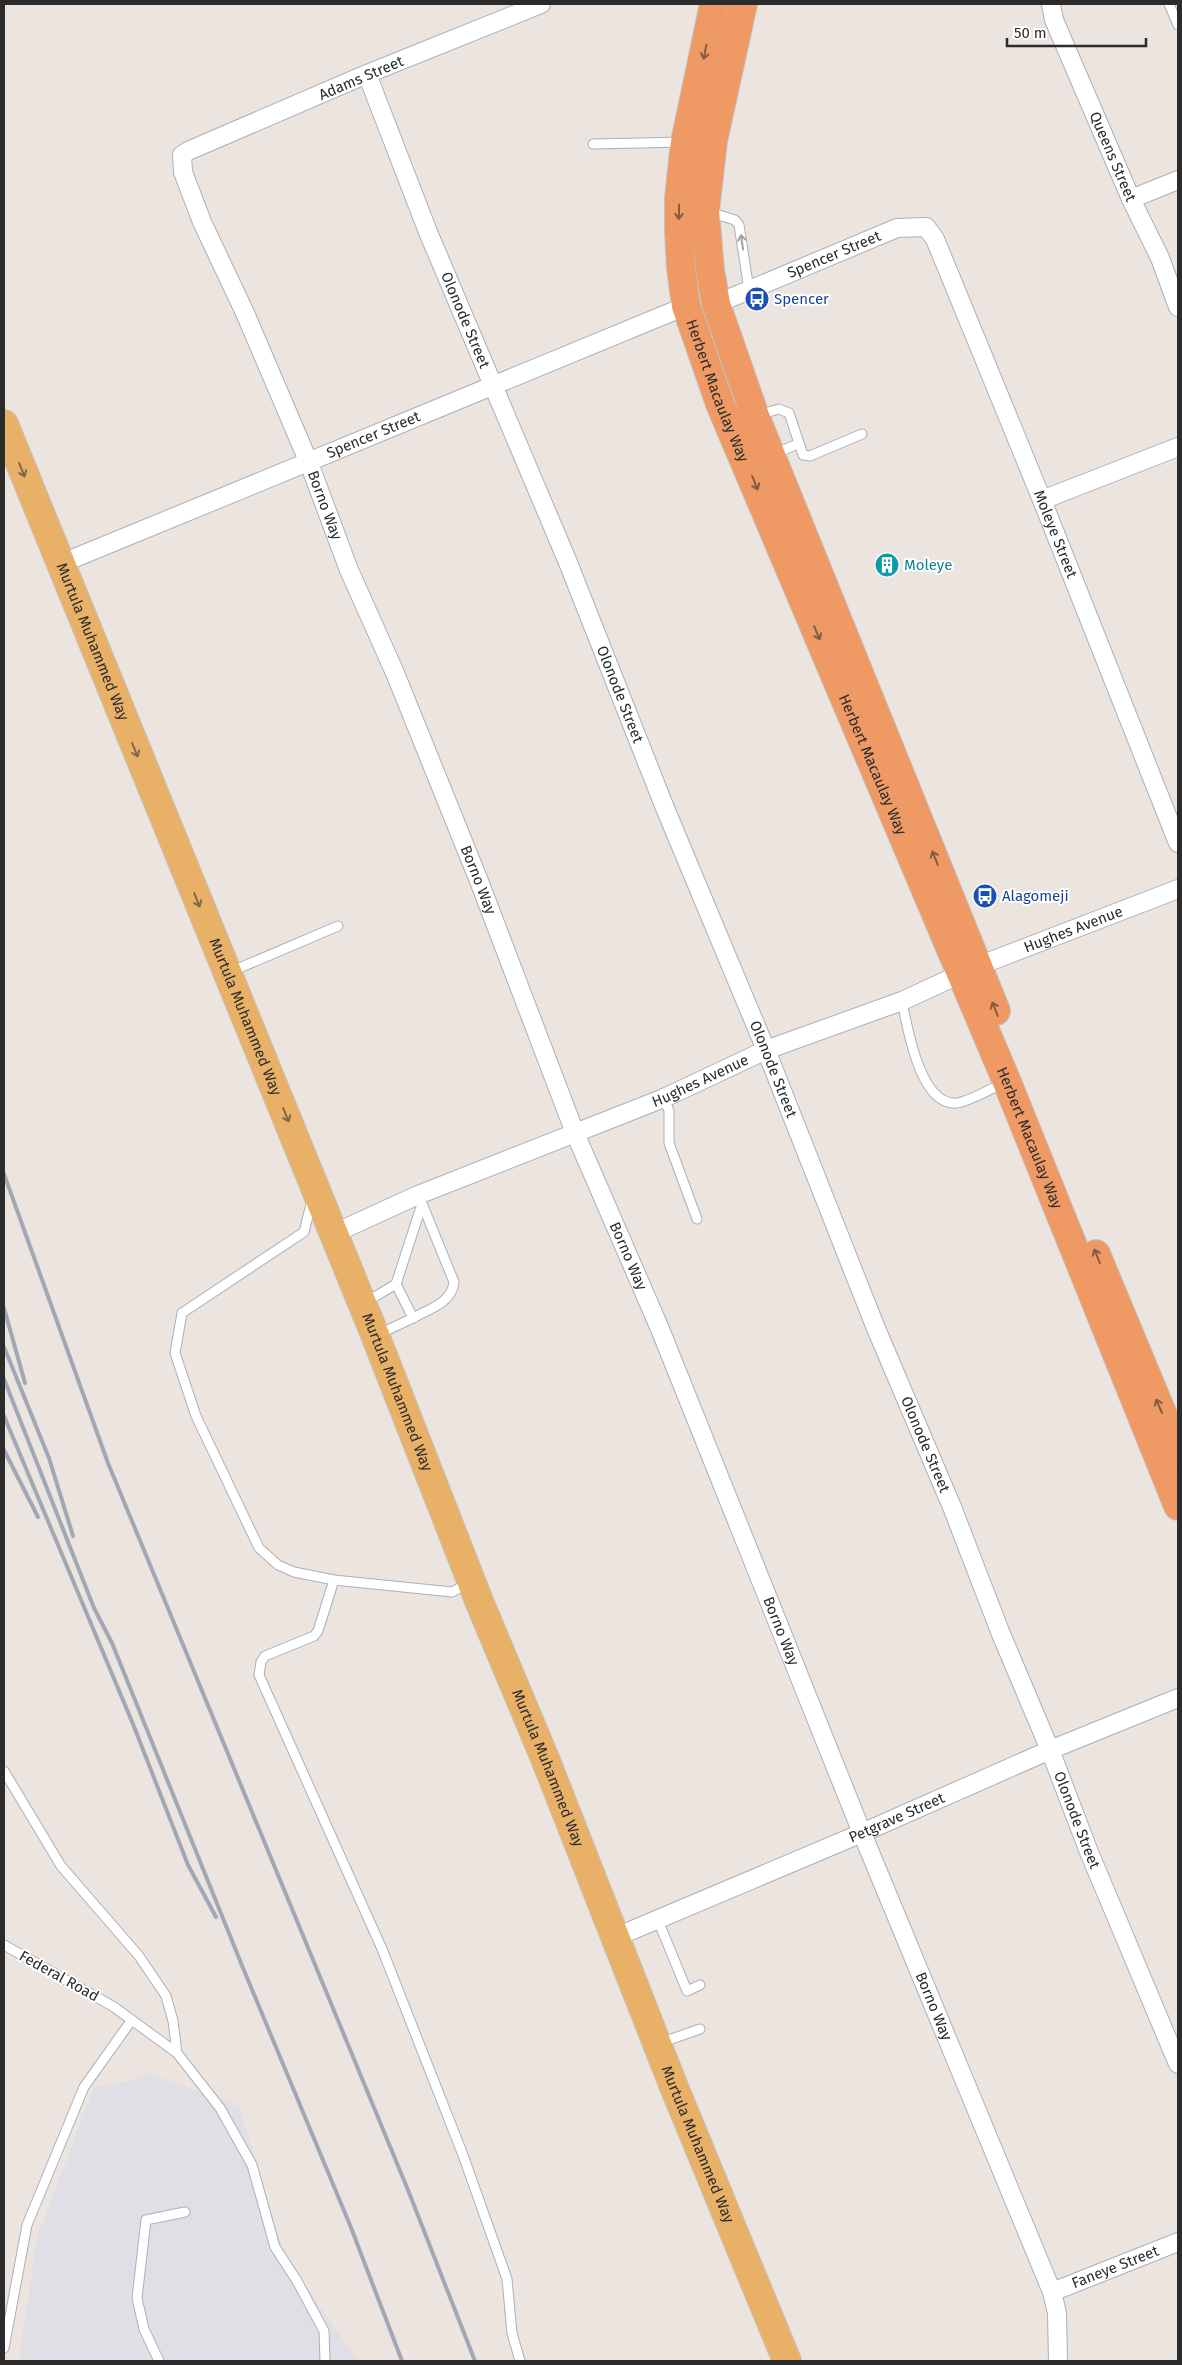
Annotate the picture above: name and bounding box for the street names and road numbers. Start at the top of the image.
street label: Adams Street [316,52,407,104]
street label: Queens Street [1086,109,1140,205]
street label: Spencer Street [785,227,884,282]
street label: Olonode Street [437,269,494,371]
street label: Herbert Macaulay Way [682,317,753,465]
street label: Spencer Street [324,407,423,462]
street label: Borno Way [304,468,346,543]
street label: Moleye Street [1030,487,1081,581]
street label: Murtula Muhammed Way [53,560,133,724]
street label: Olonode Street [593,643,648,746]
street label: Herbert Macaulay Way [835,691,911,838]
street label: Borno Way [457,843,500,918]
street label: Hughes Avenue [1021,902,1125,957]
street label: Murtula Muhammed Way [205,935,286,1099]
street label: Olonode Street [746,1018,801,1121]
street label: Hughes Avenue [649,1051,751,1111]
street label: Herbert Macaulay Way [993,1064,1066,1212]
street label: Borno Way [606,1219,651,1293]
street label: Murtula Muhammed Way [358,1310,437,1474]
street label: Olonode Street [897,1394,954,1496]
street label: Borno Way [759,1594,803,1669]
street label: Murtula Muhammed Way [508,1687,588,1850]
street label: Olonode Street [1050,1769,1104,1872]
street label: Petgrave Street [846,1788,948,1847]
street label: Federal Road [16,1947,102,2005]
street label: Borno Way [912,1969,956,2044]
street label: Murtula Muhammed Way [658,2063,738,2226]
street label: Faneye Street [1069,2241,1162,2292]

